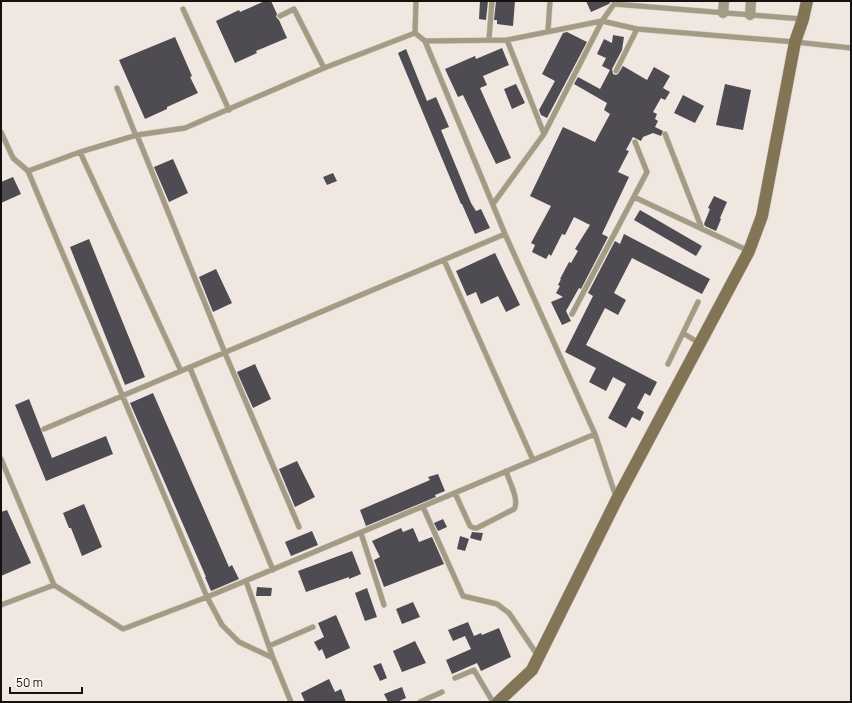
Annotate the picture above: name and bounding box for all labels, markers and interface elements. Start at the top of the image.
scale bar [10,669,82,695]
text: 50 m [16,674,43,691]

